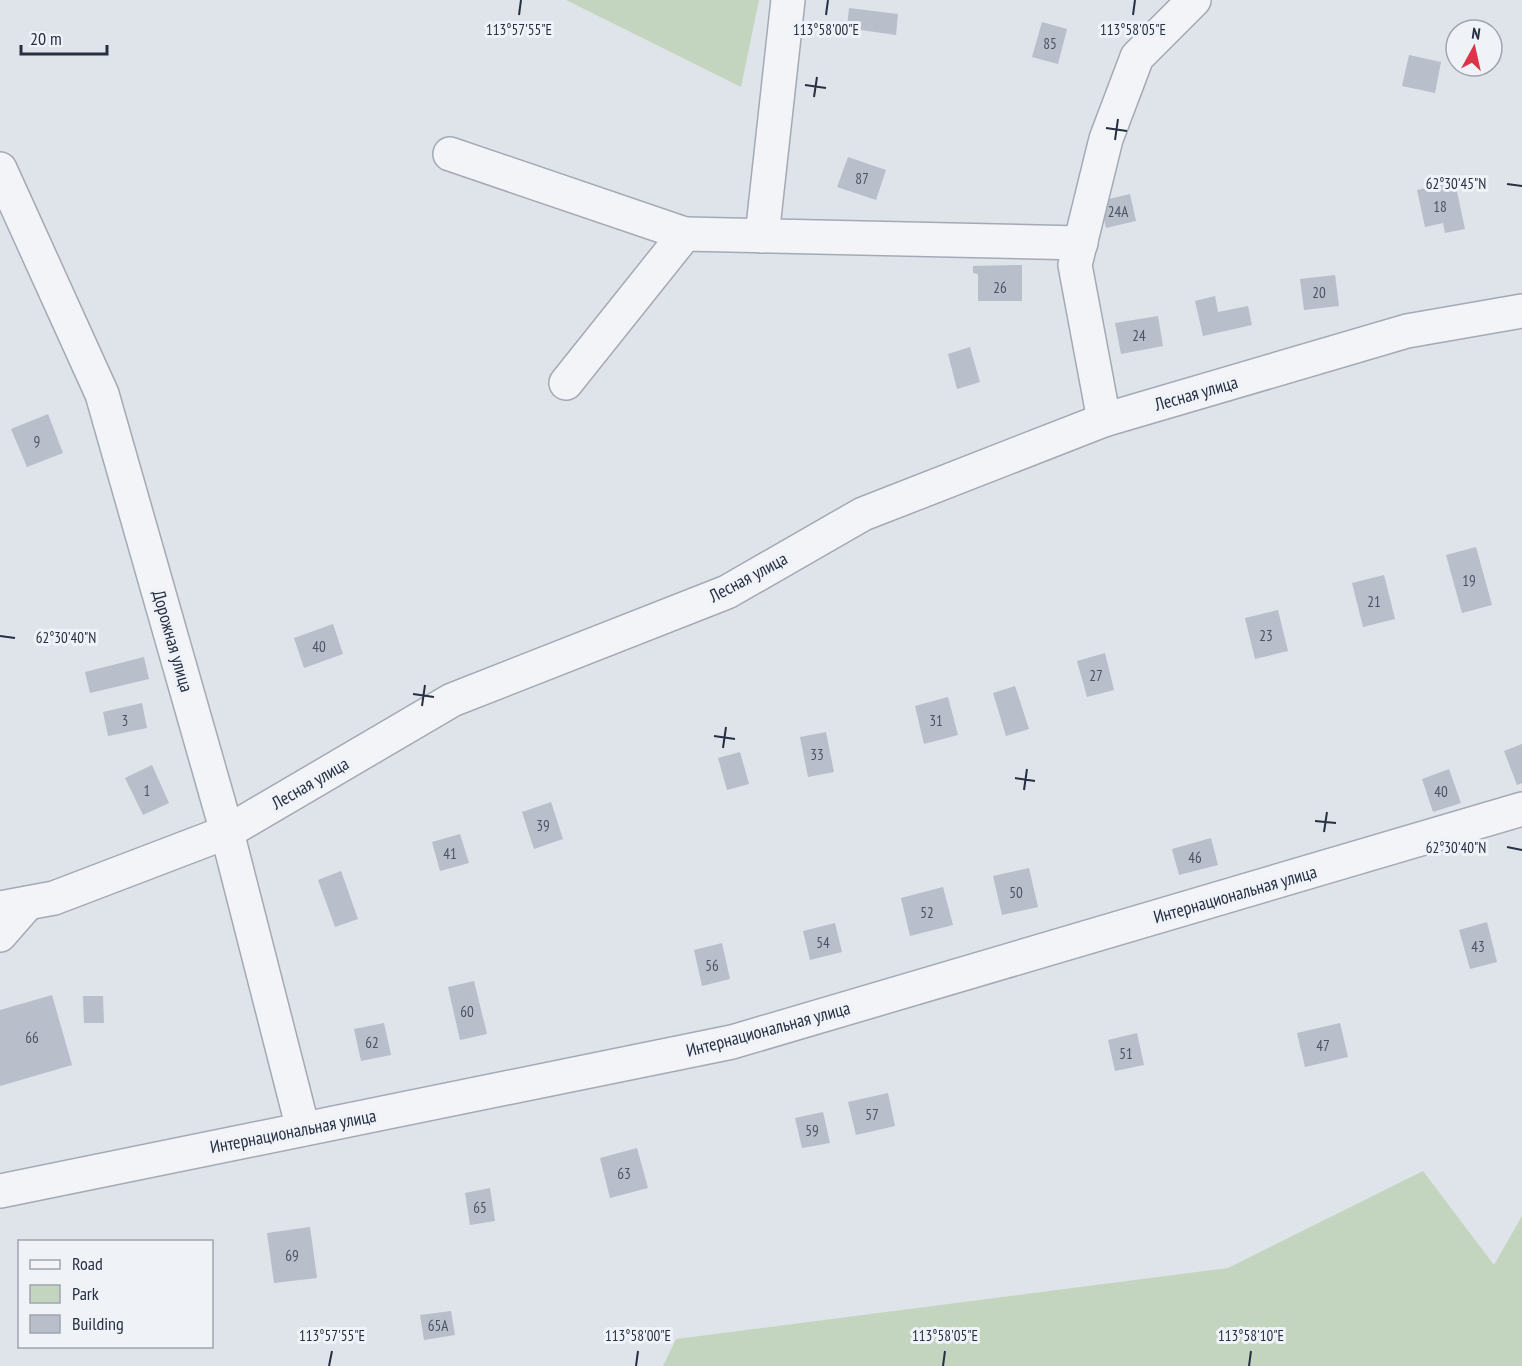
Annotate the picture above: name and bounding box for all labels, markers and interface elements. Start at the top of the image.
scale bar [21,18,106,56]
north arrow [1444,18,1504,78]
text: 113°57'55"E [486,20,552,39]
text: 113°58'00"E [793,20,859,39]
text: 113°58'05"E [1100,20,1166,39]
text: N [1470,23,1482,44]
text: 20 m [30,27,62,50]
house number: 85 [1043,34,1057,53]
house number: 87 [855,169,869,188]
text: 62°30'45"N [1426,174,1486,193]
house number: 18 [1433,197,1447,216]
house number: 24А [1108,202,1129,221]
house number: 26 [993,278,1007,297]
house number: 20 [1312,283,1326,302]
house number: 24 [1132,326,1146,345]
street label: Лесная улица [1151,370,1240,416]
house number: 9 [34,432,40,451]
street label: Лесная улица [704,547,791,608]
house number: 19 [1462,571,1476,590]
street label: Дорожная улица [147,587,199,695]
house number: 21 [1367,592,1381,611]
house number: 23 [1259,626,1273,645]
text: 62°30'40"N [36,628,96,647]
house number: 40 [312,637,326,656]
house number: 27 [1089,666,1103,685]
house number: 3 [122,711,128,730]
house number: 31 [929,711,943,730]
house number: 33 [810,745,824,764]
street label: Лесная улица [266,752,353,815]
house number: 1 [144,781,150,800]
house number: 40 [1434,782,1448,801]
house number: 39 [536,816,550,835]
text: 62°30'40"N [1426,838,1486,857]
house number: 41 [443,844,457,863]
house number: 46 [1188,848,1202,867]
street label: Интернациональная улица [1151,860,1319,928]
house number: 50 [1009,883,1023,902]
house number: 52 [920,903,934,922]
house number: 54 [816,933,830,952]
house number: 43 [1471,937,1485,956]
house number: 56 [705,956,719,975]
street label: Интернациональная улица [683,996,853,1062]
house number: 60 [460,1002,474,1021]
house number: 66 [25,1028,39,1047]
house number: 62 [365,1033,379,1052]
house number: 47 [1316,1036,1330,1055]
house number: 51 [1119,1044,1133,1063]
street label: Интернациональная улица [208,1104,378,1158]
house number: 57 [865,1105,879,1124]
house number: 59 [805,1121,819,1140]
house number: 63 [617,1164,631,1183]
house number: 65 [473,1198,487,1217]
legend [18,1240,213,1348]
house number: 69 [285,1246,299,1265]
text: Road [72,1252,103,1275]
text: Park [72,1282,99,1305]
text: Building [72,1312,124,1335]
house number: 65А [428,1316,449,1335]
text: 113°57'55"E [299,1326,365,1345]
text: 113°58'00"E [605,1326,671,1345]
text: 113°58'05"E [912,1326,978,1345]
text: 113°58'10"E [1218,1326,1284,1345]

